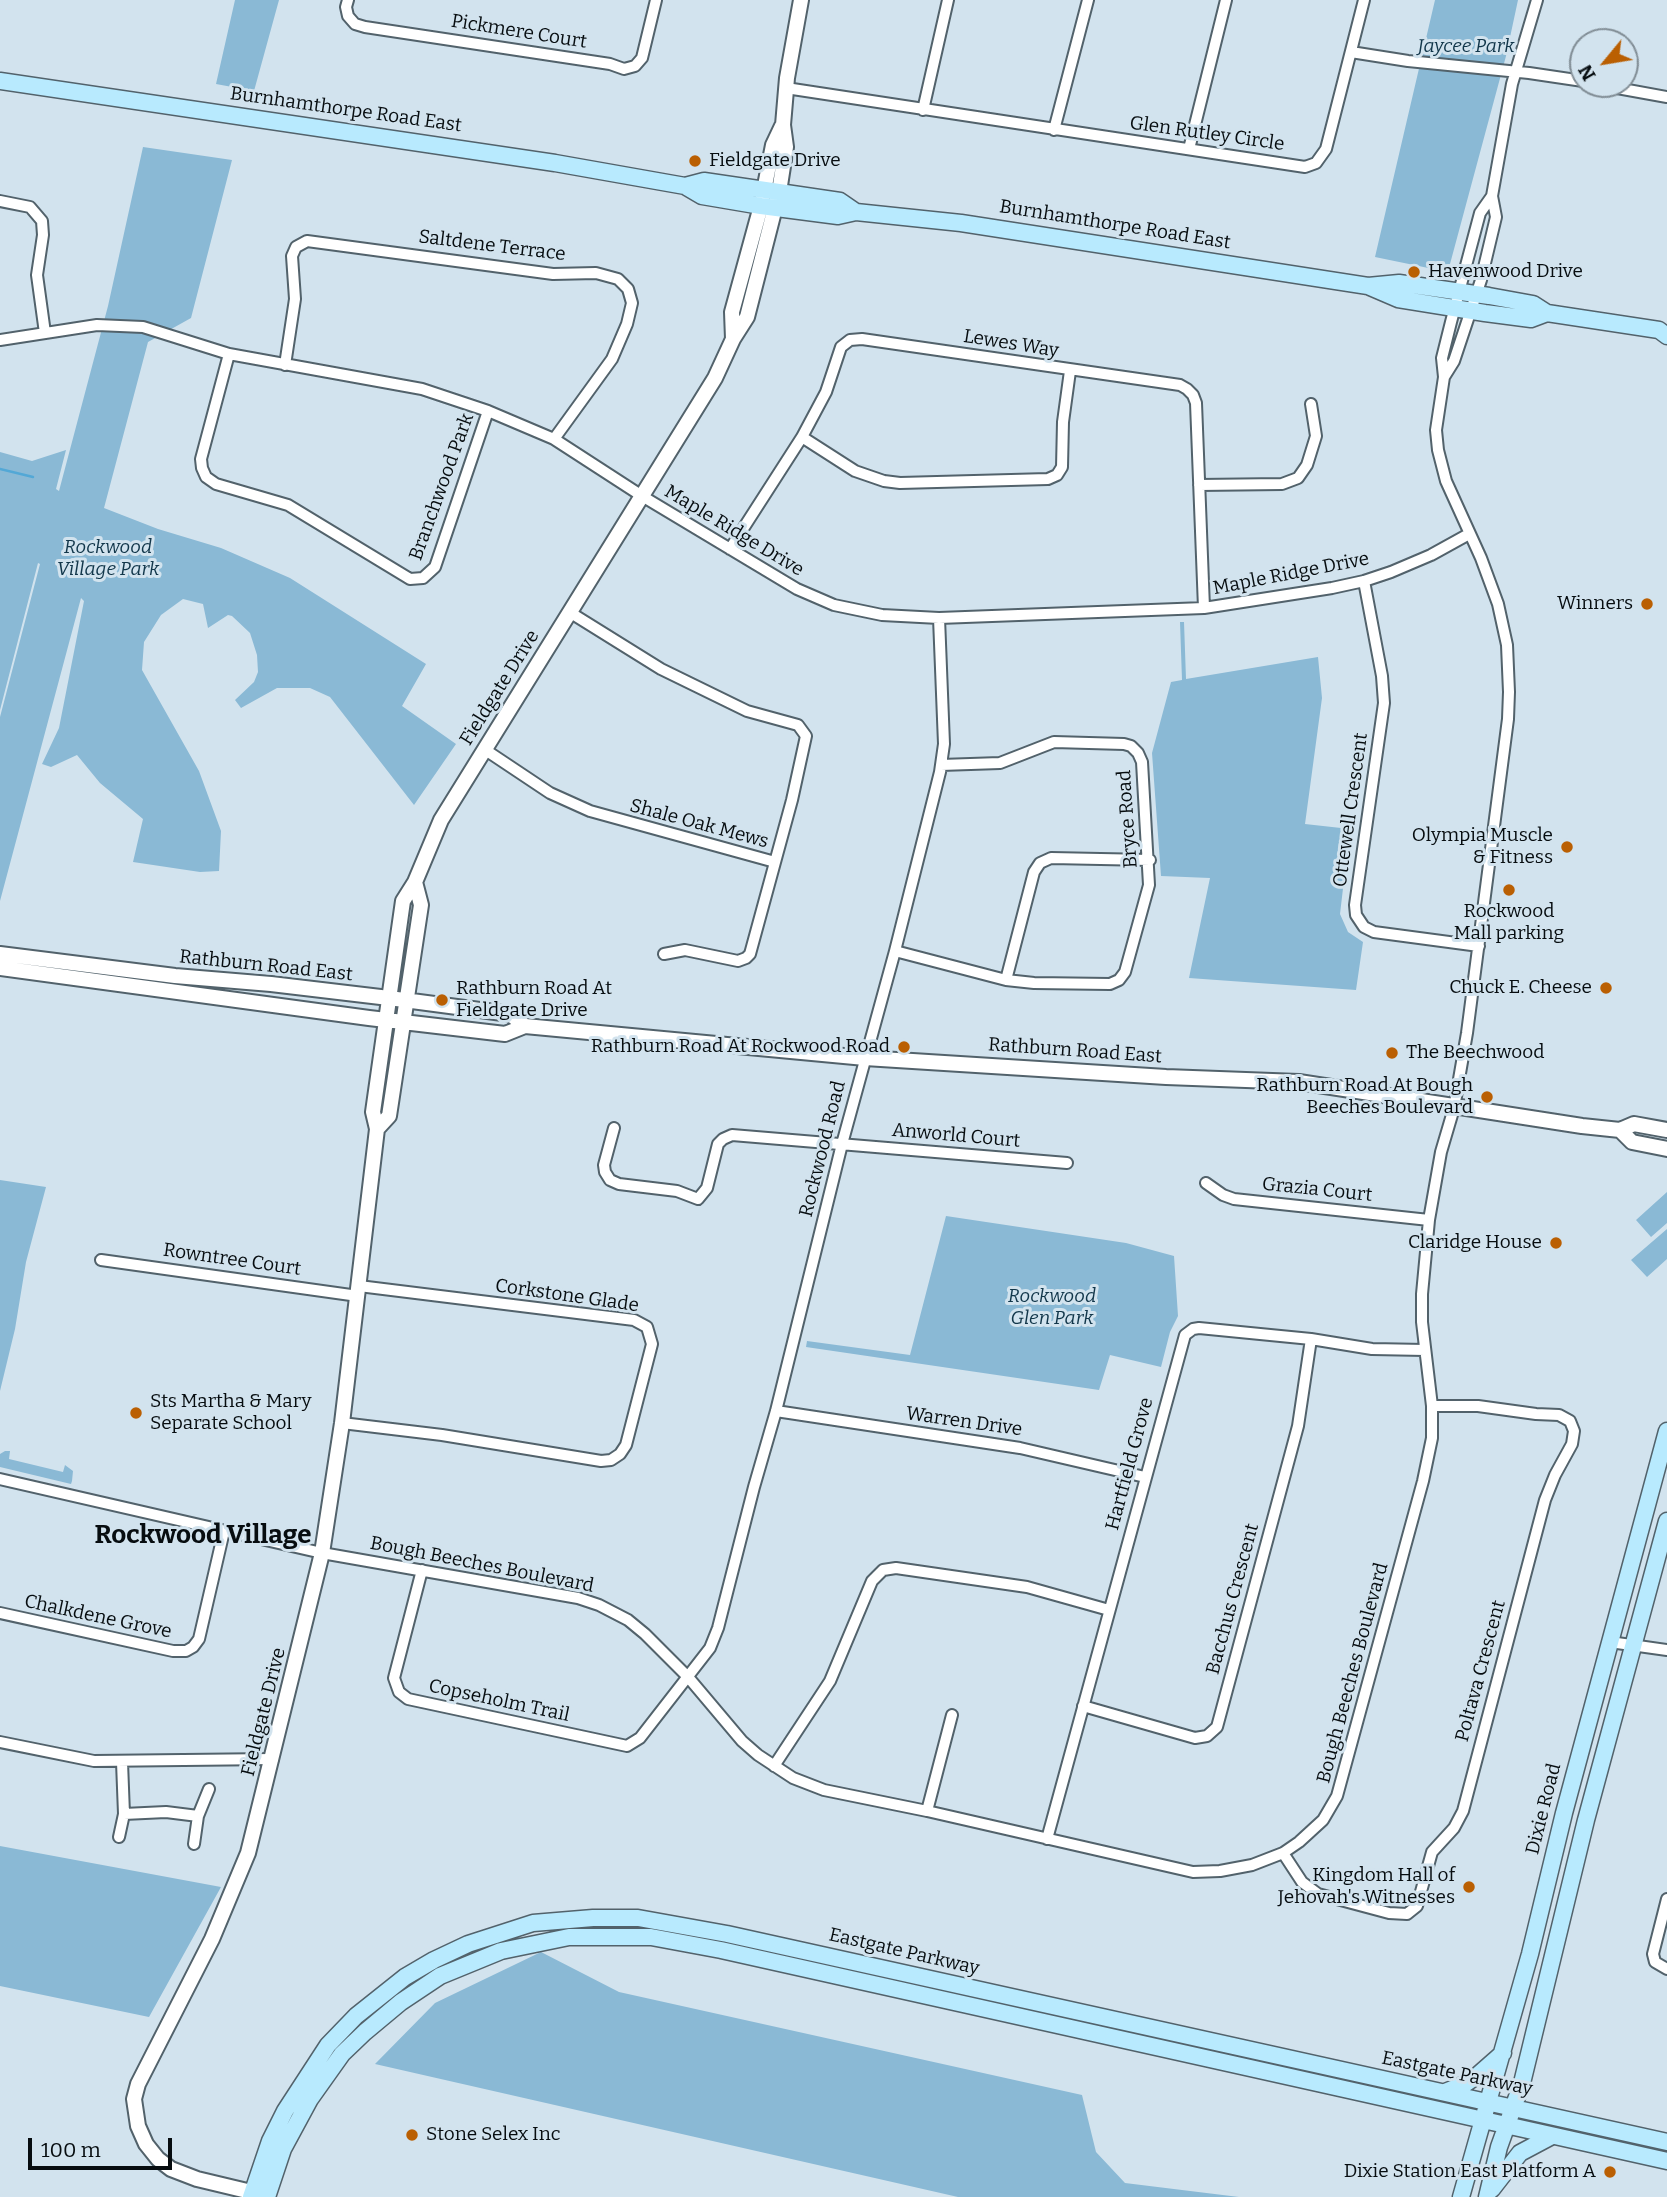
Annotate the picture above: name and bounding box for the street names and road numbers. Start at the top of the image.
street label: Pickmere Court [450,10,588,54]
street label: Burnhamthorpe Road East [229,82,463,138]
street label: Glen Rutley Circle [1128,112,1286,156]
street label: Burnhamthorpe Road East [998,195,1232,255]
street label: Saltdene Terrace [417,226,567,266]
street label: Lewes Way [962,325,1060,363]
street label: Branchwood Park [405,410,479,564]
street label: Maple Ridge Drive [660,480,808,582]
street label: Maple Ridge Drive [1211,548,1371,600]
street label: Fieldgate Drive [455,626,545,750]
street label: Ottewell Crescent [1329,731,1373,889]
street label: Bryce Road [1113,769,1143,869]
street label: Shale Oak Mews [627,795,771,853]
street label: Rathburn Road East [178,946,354,986]
street label: Rathburn Road East [987,1034,1163,1068]
street label: Rockwood Road [795,1079,851,1219]
street label: Anworld Court [891,1119,1021,1153]
street label: Grazia Court [1261,1173,1373,1207]
street label: Rowntree Court [162,1239,302,1281]
street label: Corkstone Glade [494,1275,640,1317]
street label: Hartfield Grove [1101,1395,1159,1533]
street label: Warren Drive [904,1403,1024,1441]
street label: Bacchus Crescent [1202,1521,1264,1677]
street label: Bough Beeches Boulevard [368,1532,596,1598]
street label: Bough Beeches Boulevard [1313,1560,1393,1786]
street label: Chalkdene Grove [22,1590,174,1644]
street label: Poltava Crescent [1451,1598,1511,1744]
street label: Fieldgate Drive [237,1645,291,1779]
street label: Copseholm Trail [426,1675,572,1727]
street label: Dixie Road [1522,1761,1566,1857]
street label: Eastgate Parkway [827,1924,981,1980]
street label: Eastgate Parkway [1379,2047,1535,2101]

